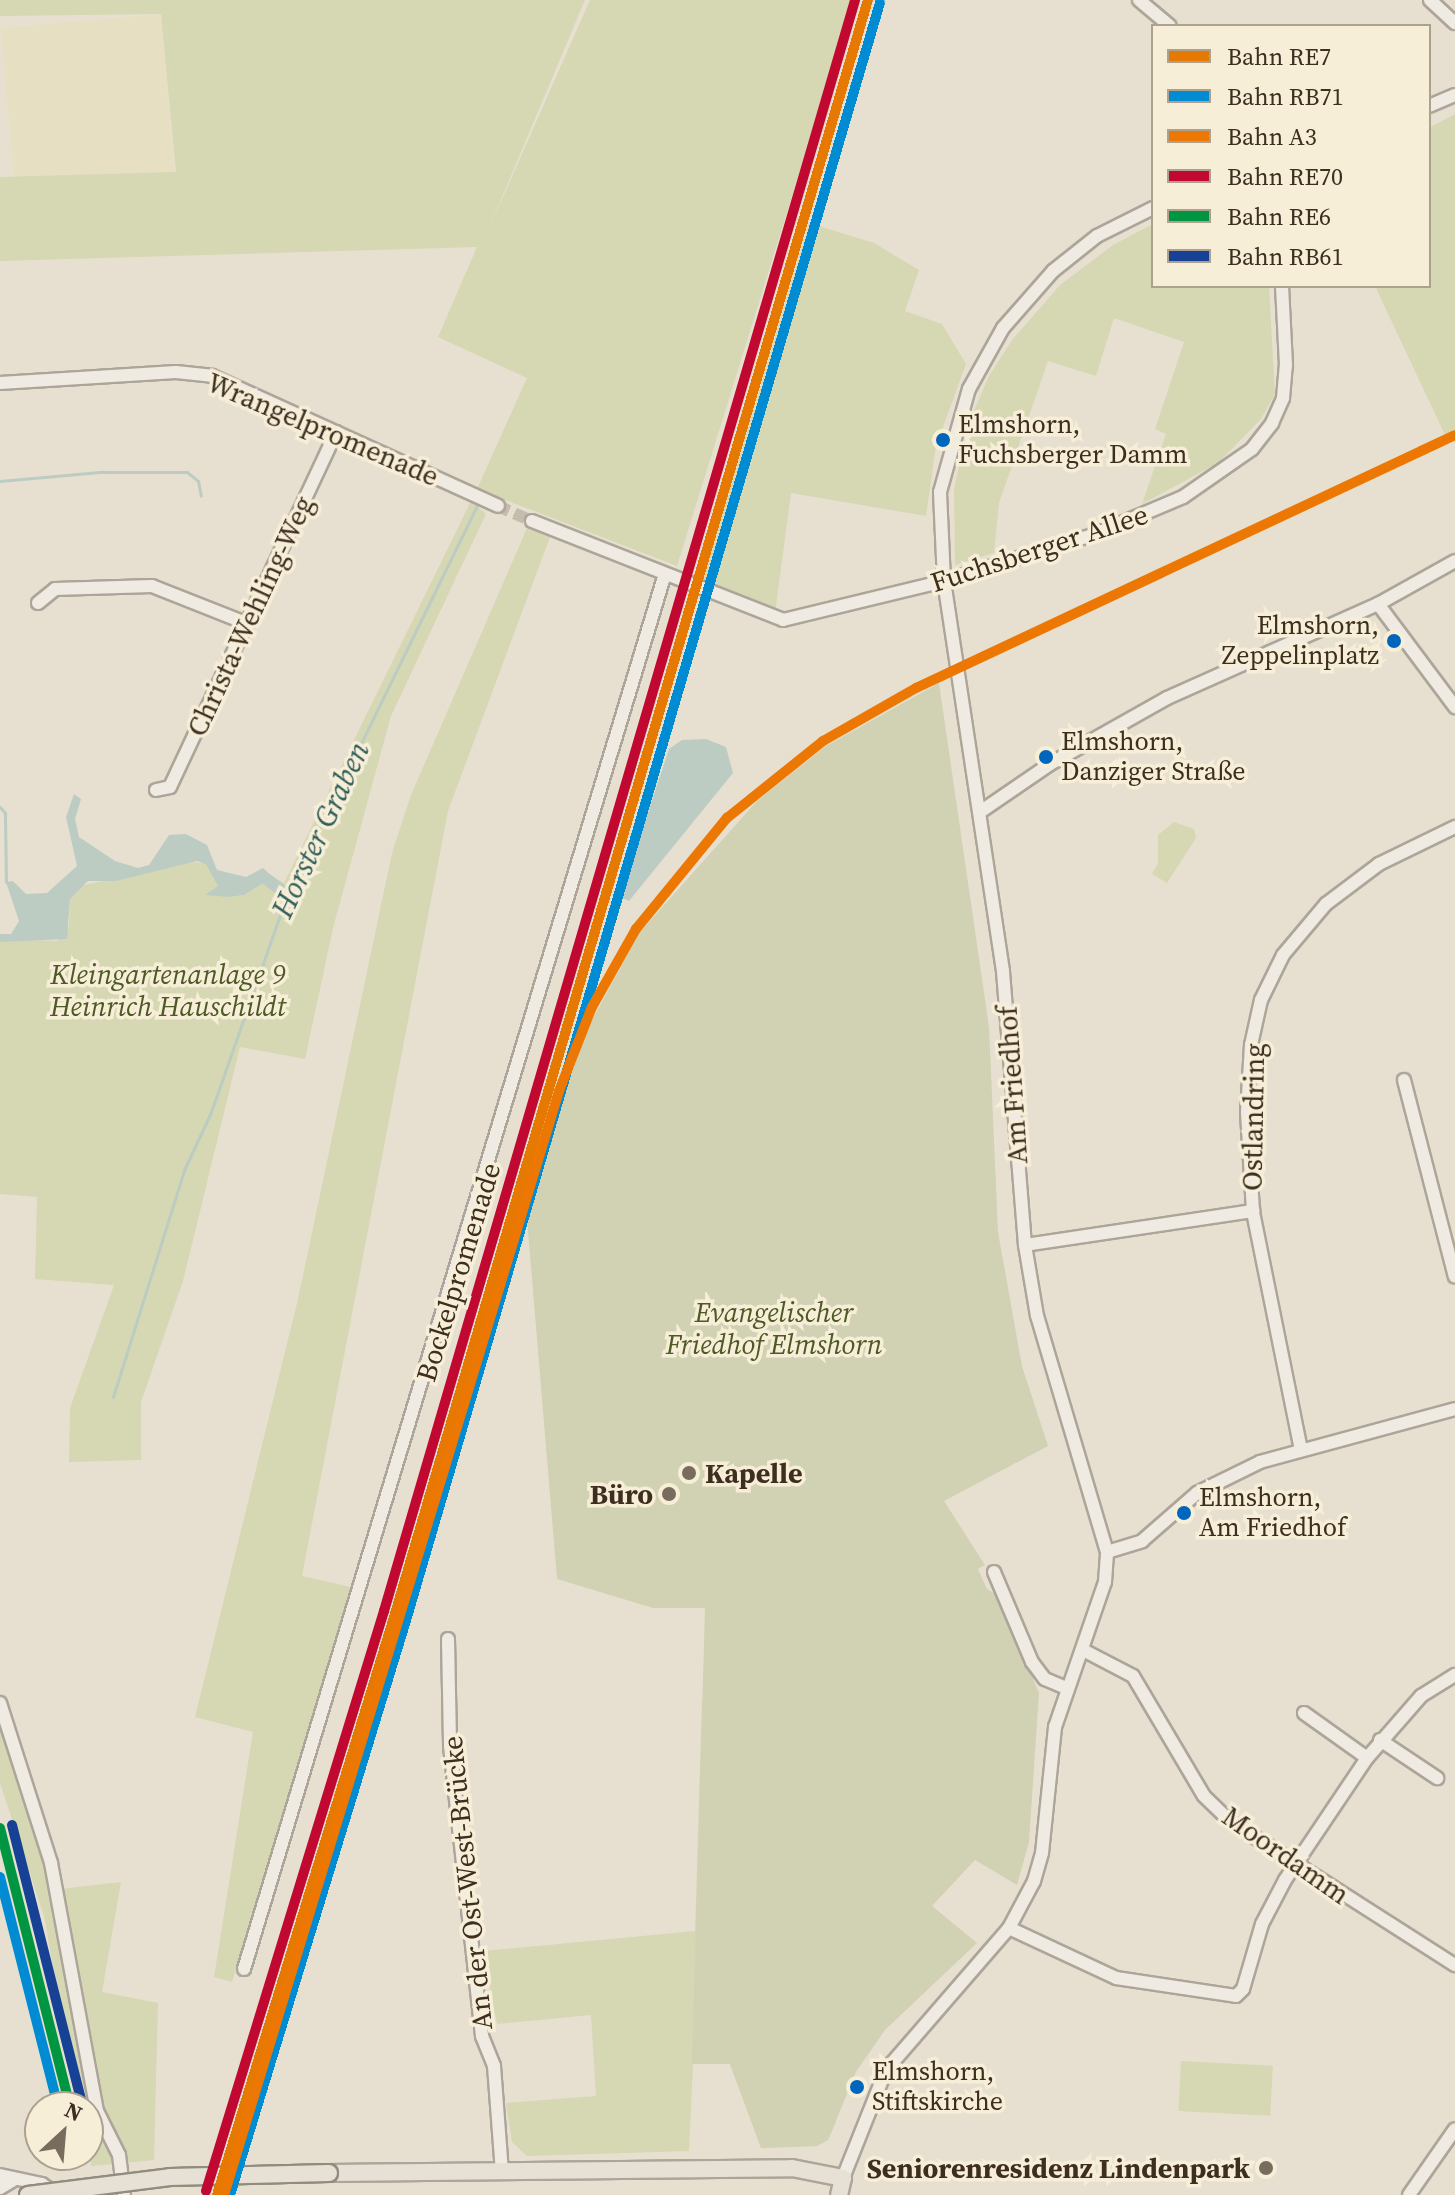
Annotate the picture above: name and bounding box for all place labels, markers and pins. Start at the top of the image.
place label: Elmshorn, Fuchsberger Damm [958,409,1187,470]
marker: Elmshorn, Fuchsberger Damm [935,432,951,448]
place label: Elmshorn, Zeppelinplatz [1222,610,1379,672]
marker: Elmshorn, Zeppelinplatz [1386,633,1402,649]
place label: Elmshorn, Danziger Straße [1061,726,1246,788]
marker: Elmshorn, Danziger Straße [1038,749,1054,765]
place label: Kapelle [705,1456,803,1490]
marker: Kapelle [680,1464,698,1482]
place label: Büro [590,1477,653,1511]
place label: Elmshorn, Am Friedhof [1199,1482,1346,1544]
marker: Büro [660,1485,678,1503]
marker: Elmshorn, Am Friedhof [1176,1505,1192,1521]
place label: Elmshorn, Stiftskirche [872,2056,1003,2118]
marker: Elmshorn, Stiftskirche [849,2079,865,2095]
place label: Seniorenresidenz Lindenpark [867,2151,1250,2185]
marker: Seniorenresidenz Lindenpark [1257,2159,1275,2177]

